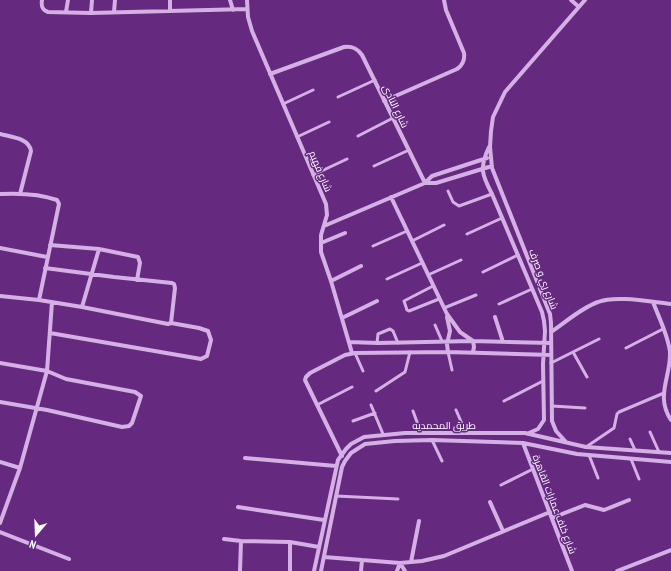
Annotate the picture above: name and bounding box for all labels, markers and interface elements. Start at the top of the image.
street label: شارع النادى [379,82,412,130]
street label: شارع فهيم [305,149,335,194]
street label: شارع ري و صرف [525,247,561,312]
street label: طريق المحمديه [412,419,476,432]
street label: شارع خلف عمارات القاهرة [530,453,579,556]
north arrow [16,515,56,555]
text: N [28,537,38,552]

